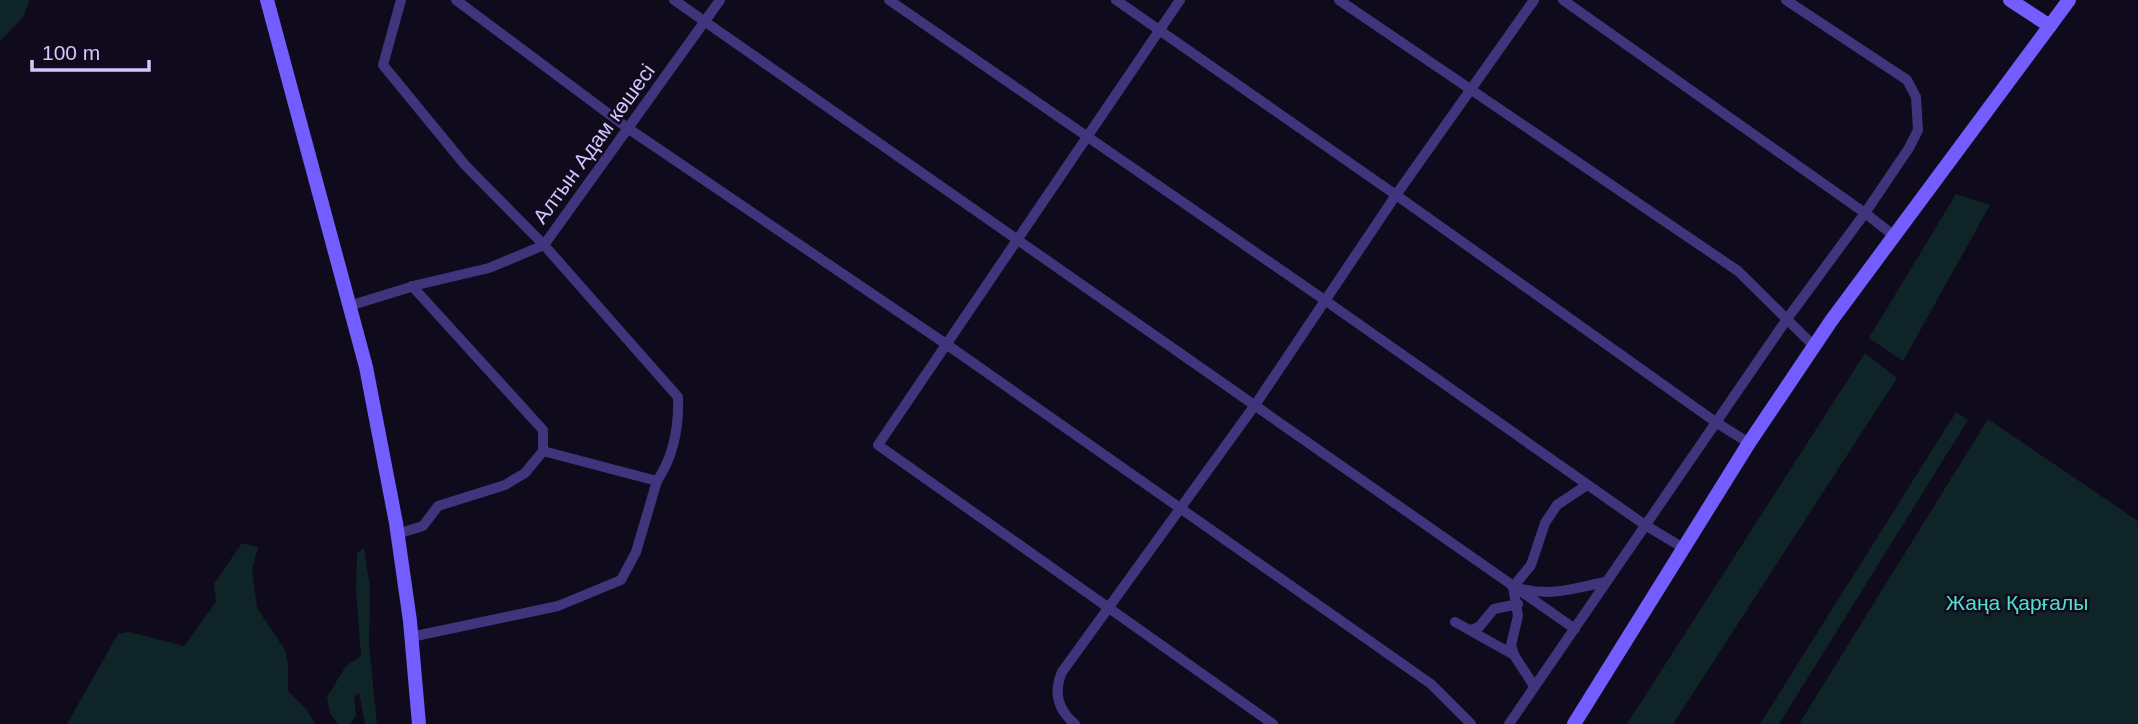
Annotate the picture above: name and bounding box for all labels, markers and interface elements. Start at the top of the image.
scale bar [32,28,149,72]
text: 100 m [42,41,100,64]
street label: Алтын Адам көшесі [528,60,659,228]
park label: Жаңа Қарғалы [1946,591,2088,614]

